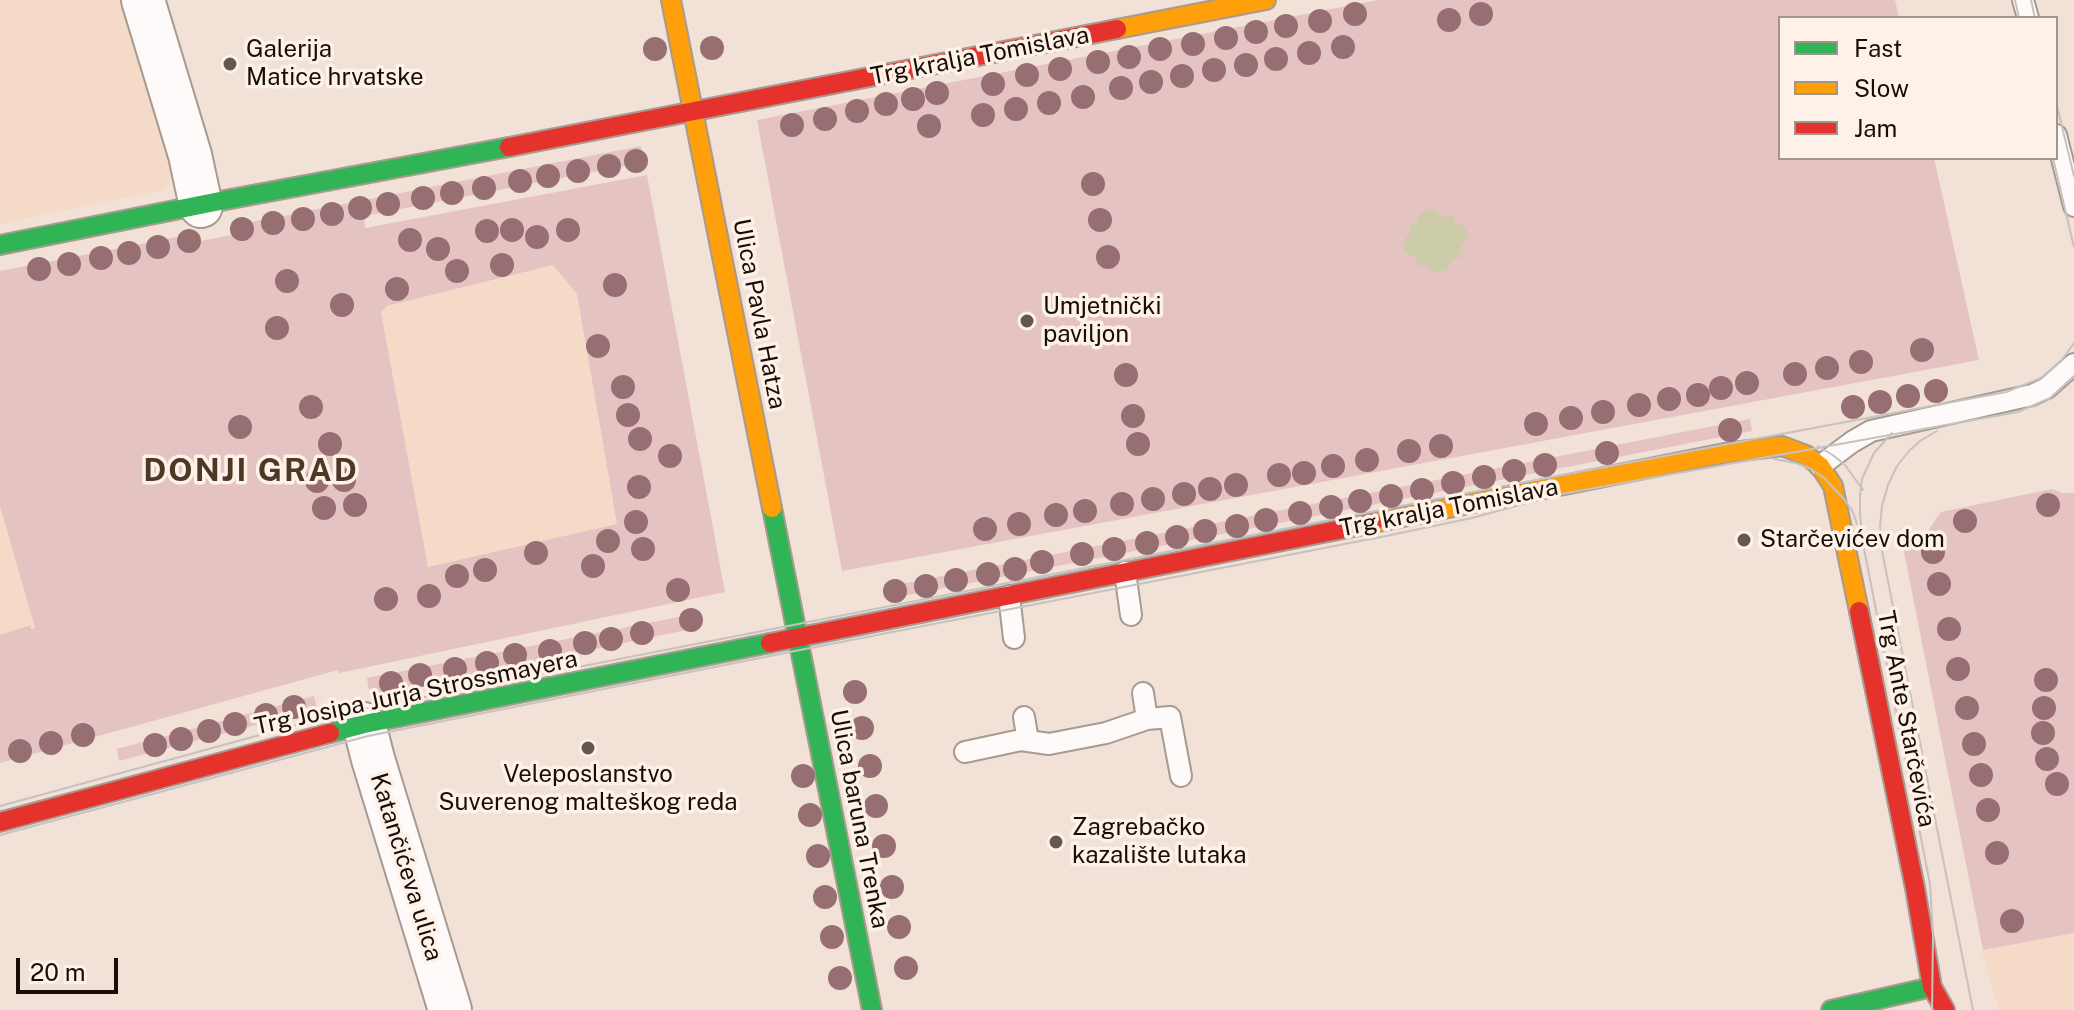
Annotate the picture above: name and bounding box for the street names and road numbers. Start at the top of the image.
street label: Trg kralja Tomislava [868,21,1092,91]
street label: Ulica Pavla Hatza [726,216,792,412]
street label: Trg kralja Tomislava [1337,473,1561,543]
street label: Trg Ante Starčevića [1871,608,1941,830]
street label: Trg Josipa Jurja Strossmayera [252,645,580,741]
street label: Ulica baruna Trenka [824,707,894,931]
street label: Katančićeva ulica [364,770,448,964]

